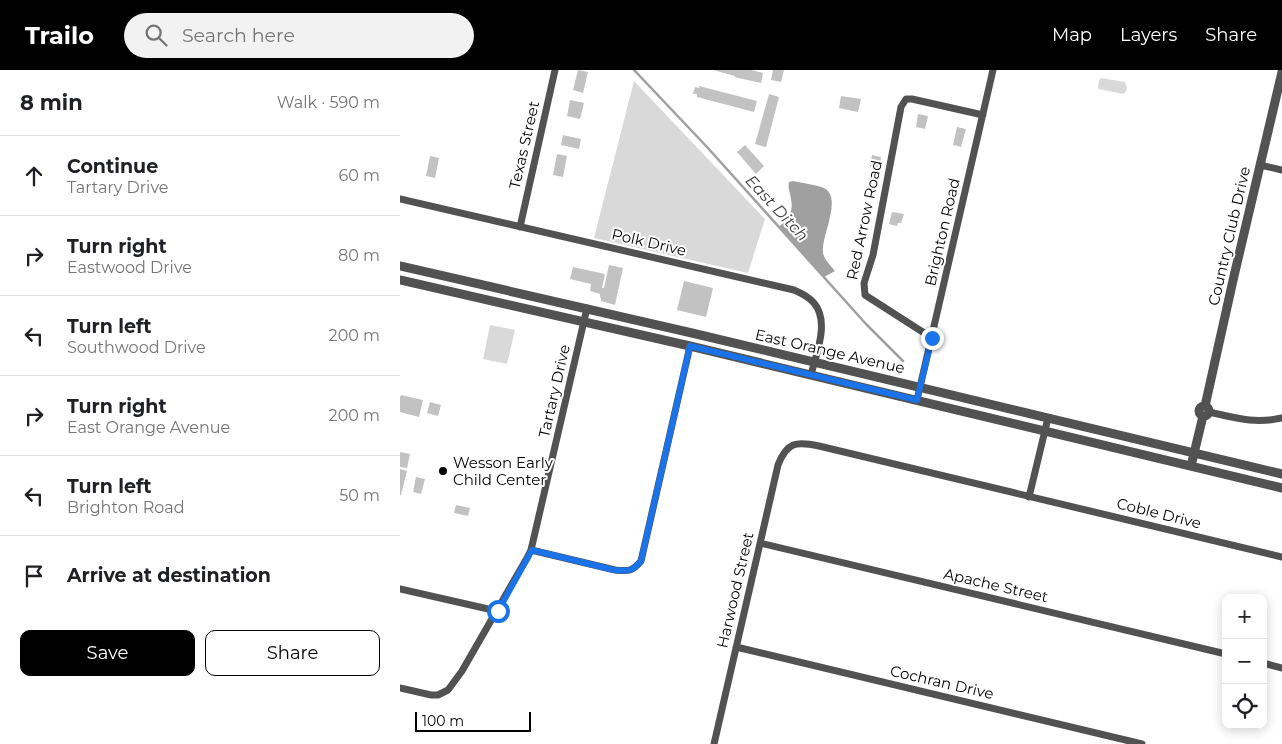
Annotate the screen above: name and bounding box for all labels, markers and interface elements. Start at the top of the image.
search box [124,13,474,58]
text: Trailo [25,21,94,50]
icon: search [142,21,170,49]
text: Search here [182,24,295,47]
text: Map [1052,24,1092,46]
text: Layers [1120,24,1177,46]
text: Share [1205,24,1257,46]
text: 8 min [20,90,83,115]
text: Walk · 590 m [277,93,380,112]
street label: Texas Street [505,99,543,191]
text: Continue [67,155,158,178]
street label: Red Arrow Road [842,158,886,282]
icon: ahead [20,162,48,190]
street label: Country Club Drive [1204,165,1254,307]
text: 60 m [338,166,380,185]
water label: East Ditch [742,171,812,245]
street label: Brighton Road [920,176,964,288]
text: Tartary Drive [67,178,169,197]
street label: Polk Drive [610,224,688,260]
text: Turn right [67,235,167,258]
icon: right [20,242,48,270]
text: 80 m [338,246,380,265]
text: Eastwood Drive [67,258,192,277]
text: Turn left [67,315,152,338]
icon: left [20,322,48,350]
street label: East Orange Avenue [753,325,907,377]
text: 200 m [329,326,380,345]
route end [921,327,944,350]
text: Southwood Drive [67,338,206,357]
street label: Tartary Drive [534,342,574,440]
text: Turn right [67,395,167,418]
icon: right [20,402,48,430]
text: 200 m [329,406,380,425]
text: East Orange Avenue [67,418,230,437]
place label: Wesson Early Child Center [453,453,554,489]
marker: Wesson Early Child Center [437,465,449,477]
text: Turn left [67,475,152,498]
icon: left [20,482,48,510]
text: 50 m [339,486,380,505]
street label: Coble Drive [1115,493,1203,533]
text: Brighton Road [67,498,185,517]
street label: Harwood Street [712,530,758,650]
icon: arrive [20,562,48,590]
text: Arrive at destination [67,564,271,587]
street label: Apache Street [942,564,1050,606]
map controls [1222,594,1267,729]
button: + [1222,594,1267,639]
route start [487,600,510,623]
button: Save [20,630,195,676]
button: Share [205,630,380,676]
button: − [1222,639,1267,684]
street label: Cochran Drive [888,661,996,703]
button: locate [1222,684,1267,729]
scale bar [415,709,531,732]
text: 100 m [422,712,464,730]

